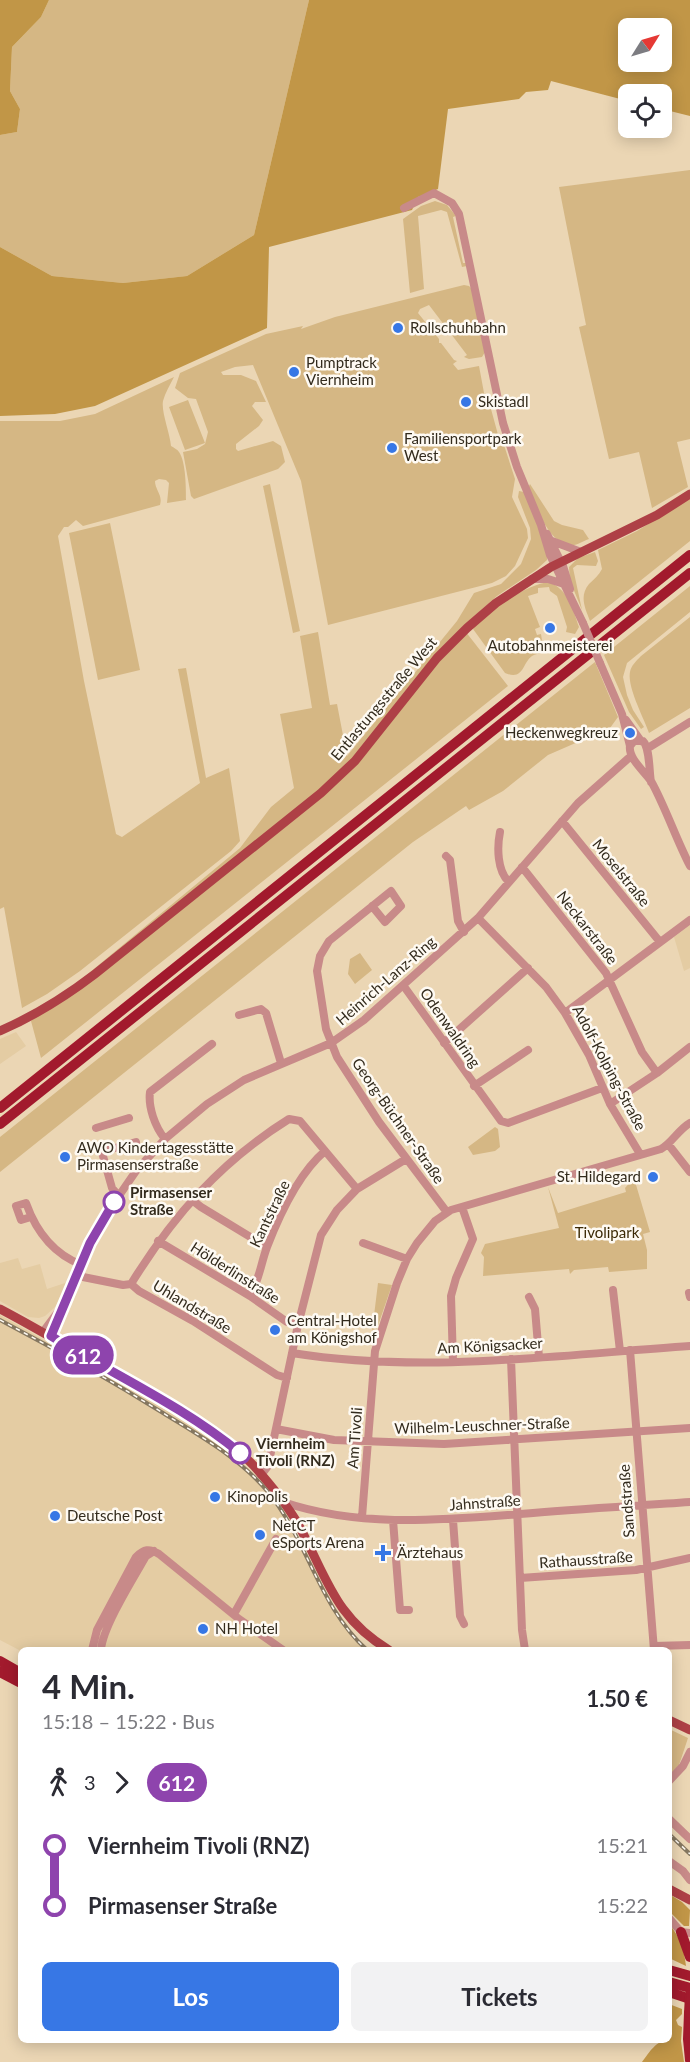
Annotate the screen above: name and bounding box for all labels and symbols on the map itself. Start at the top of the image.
north arrow [618,18,672,72]
place label: Rollschuhbahn [410,318,506,336]
marker: Rollschuhbahn [391,321,405,335]
place label: Pumptrack Viernheim [306,353,377,388]
marker: Pumptrack Viernheim [287,365,301,379]
place label: Skistadl [478,392,529,410]
marker: Skistadl [459,395,473,409]
place label: Familiensportpark West [404,429,522,464]
marker: Familiensportpark West [385,441,399,455]
marker: Autobahnmeisterei [543,621,557,635]
street label: Entlastungsstraße West [326,633,440,764]
place label: Autobahnmeisterei [487,636,613,654]
place label: Heckenwegkreuz [505,723,618,741]
marker: Heckenwegkreuz [623,726,637,740]
street label: Moselstraße [589,835,654,910]
street label: Neckarstraße [554,887,622,968]
street label: Heinrich-Lanz-Ring [332,932,439,1028]
street label: Odenwaldring [417,984,485,1071]
street label: Adolf-Kolping-Straße [569,1002,650,1133]
street label: Georg-Büchner-Straße [349,1054,449,1187]
place label: AWO Kindertagesstätte Pirmasenserstraße [77,1138,234,1173]
marker: AWO Kindertagesstätte Pirmasenserstraße [58,1150,72,1164]
place label: St. Hildegard [557,1167,641,1185]
marker: St. Hildegard [646,1170,660,1184]
street label: Kantstraße [245,1177,293,1250]
place label: Pirmasenser Straße [130,1183,213,1218]
marker: Pirmasenser Straße [103,1191,125,1213]
park label: Tivolipark [575,1223,640,1241]
street label: Hölderlinstraße [188,1238,284,1307]
street label: Uhlandstraße [150,1276,235,1337]
place label: Central-Hotel am Königshof [287,1311,377,1346]
marker: Central-Hotel am Königshof [268,1323,282,1337]
street label: Am Königsacker [437,1333,544,1357]
line badge: 612 [48,1336,118,1374]
street label: Am Tivoli [343,1407,365,1469]
street label: Wilhelm-Leuschner-Straße [394,1413,570,1437]
place label: Viernheim Tivoli (RNZ) [255,1434,335,1469]
marker: Viernheim Tivoli (RNZ) [229,1442,251,1464]
street label: Sandstraße [614,1464,638,1538]
place label: Kinopolis [227,1487,288,1505]
marker: Kinopolis [208,1490,222,1504]
street label: Jahnstraße [449,1491,521,1513]
place label: Deutsche Post [67,1506,163,1524]
marker: Deutsche Post [48,1509,62,1523]
place label: NetCT eSports Arena [272,1516,364,1551]
marker: NetCT eSports Arena [253,1528,267,1542]
place label: Ärztehaus [397,1543,463,1561]
marker: Ärztehaus [374,1544,392,1562]
street label: Rathausstraße [538,1547,634,1571]
place label: NH Hotel [215,1619,278,1637]
marker: NH Hotel [196,1622,210,1636]

